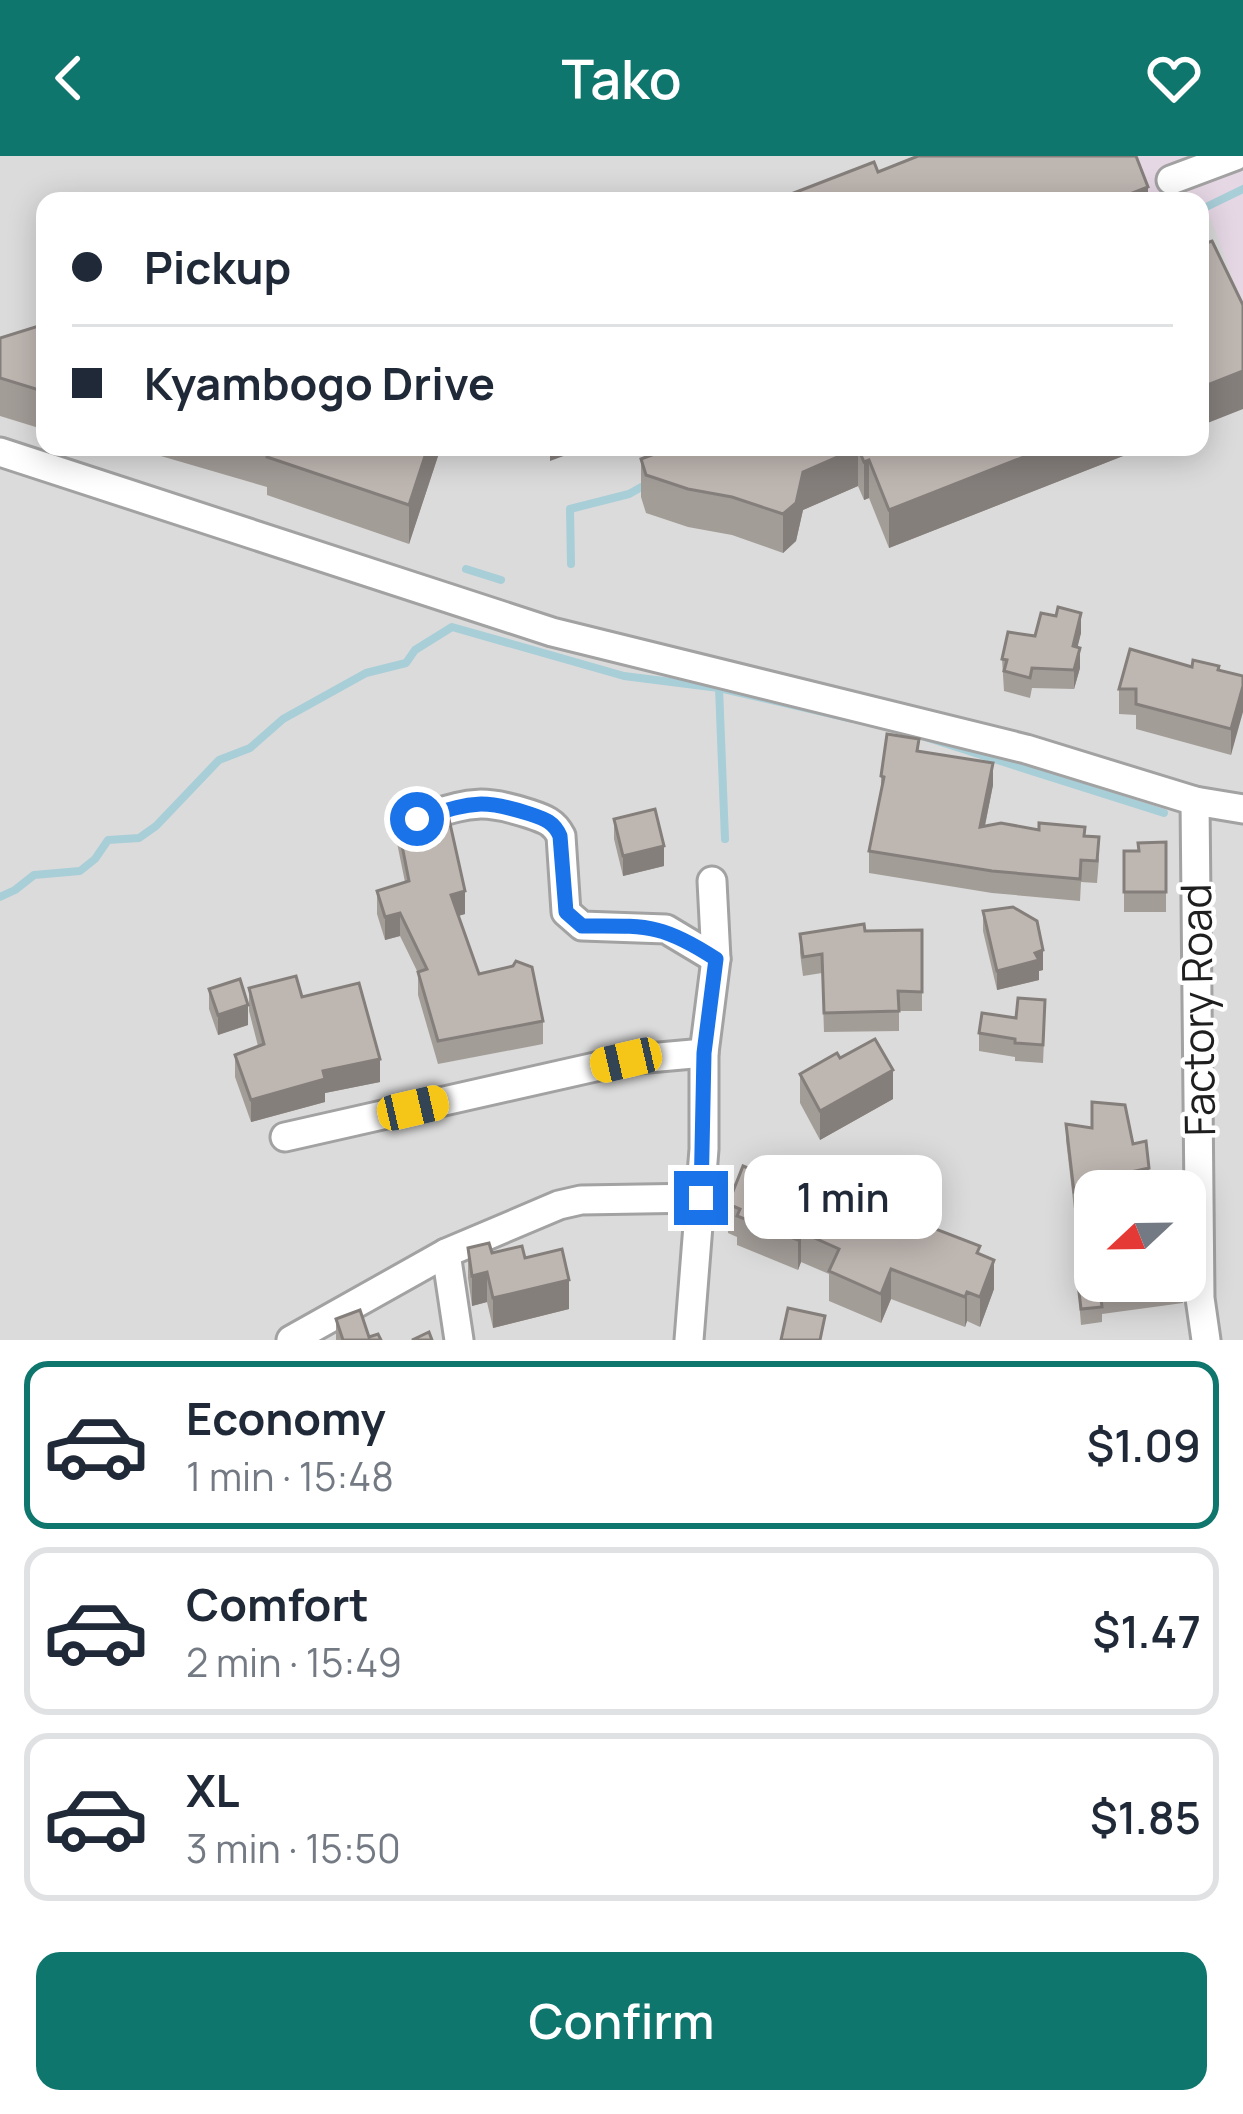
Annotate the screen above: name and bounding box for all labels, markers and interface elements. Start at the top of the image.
text: Tako [561,41,682,115]
icon: back [36,45,102,111]
icon: heart [1141,45,1207,111]
text: Pickup [144,236,291,298]
text: Kyambogo Drive [144,352,495,414]
route start [390,792,444,846]
street label: Factory Road [1166,883,1228,1137]
car [587,1034,665,1086]
car [374,1082,452,1134]
callout: 1 min [743,1156,941,1240]
text: 1 min [797,1170,889,1224]
north arrow [1074,1170,1206,1302]
map controls [1074,1170,1206,1302]
route end [674,1171,728,1225]
text: Economy [186,1387,386,1449]
icon: car [42,1391,150,1499]
text: $1.09 [1086,1414,1201,1476]
text: 1 min · 15:48 [186,1449,394,1503]
text: Comfort [186,1573,369,1635]
icon: car [42,1577,150,1685]
text: $1.47 [1093,1600,1201,1662]
text: 2 min · 15:49 [186,1635,402,1689]
text: XL [186,1759,240,1821]
icon: car [42,1763,150,1871]
text: $1.85 [1090,1786,1201,1848]
text: 3 min · 15:50 [186,1821,401,1875]
button: Confirm [36,1952,1207,2090]

